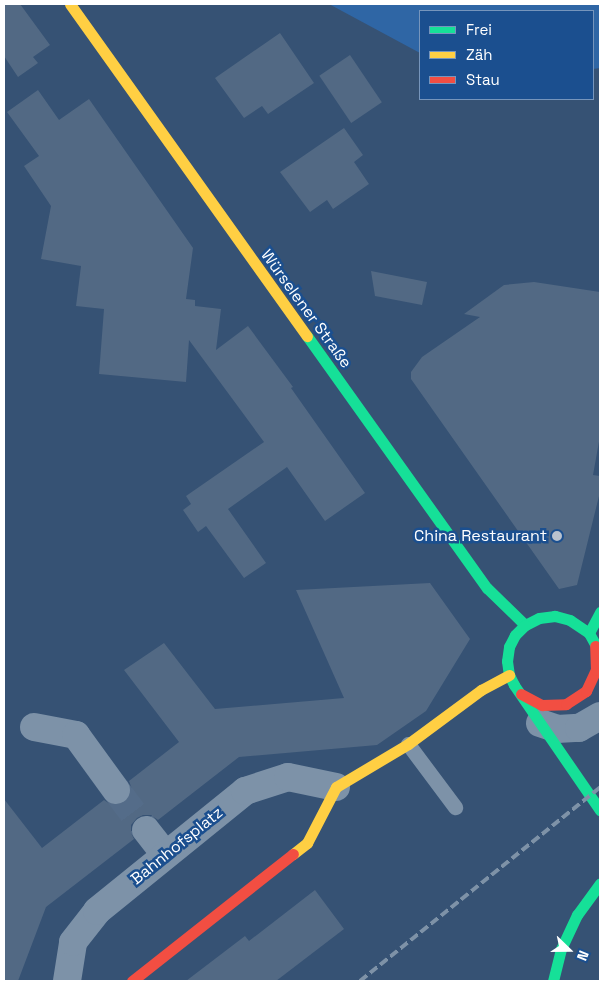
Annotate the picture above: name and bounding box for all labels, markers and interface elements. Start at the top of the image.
legend [419,10,594,100]
text: Frei [466,20,492,39]
text: Zäh [466,45,492,64]
text: Stau [466,70,500,89]
street label: Würselener Straße [257,246,355,372]
place label: China Restaurant [414,526,547,546]
marker: China Restaurant [551,530,563,542]
street label: Bahnhofsplatz [127,803,227,889]
north arrow [544,925,594,975]
text: N [573,948,593,963]

